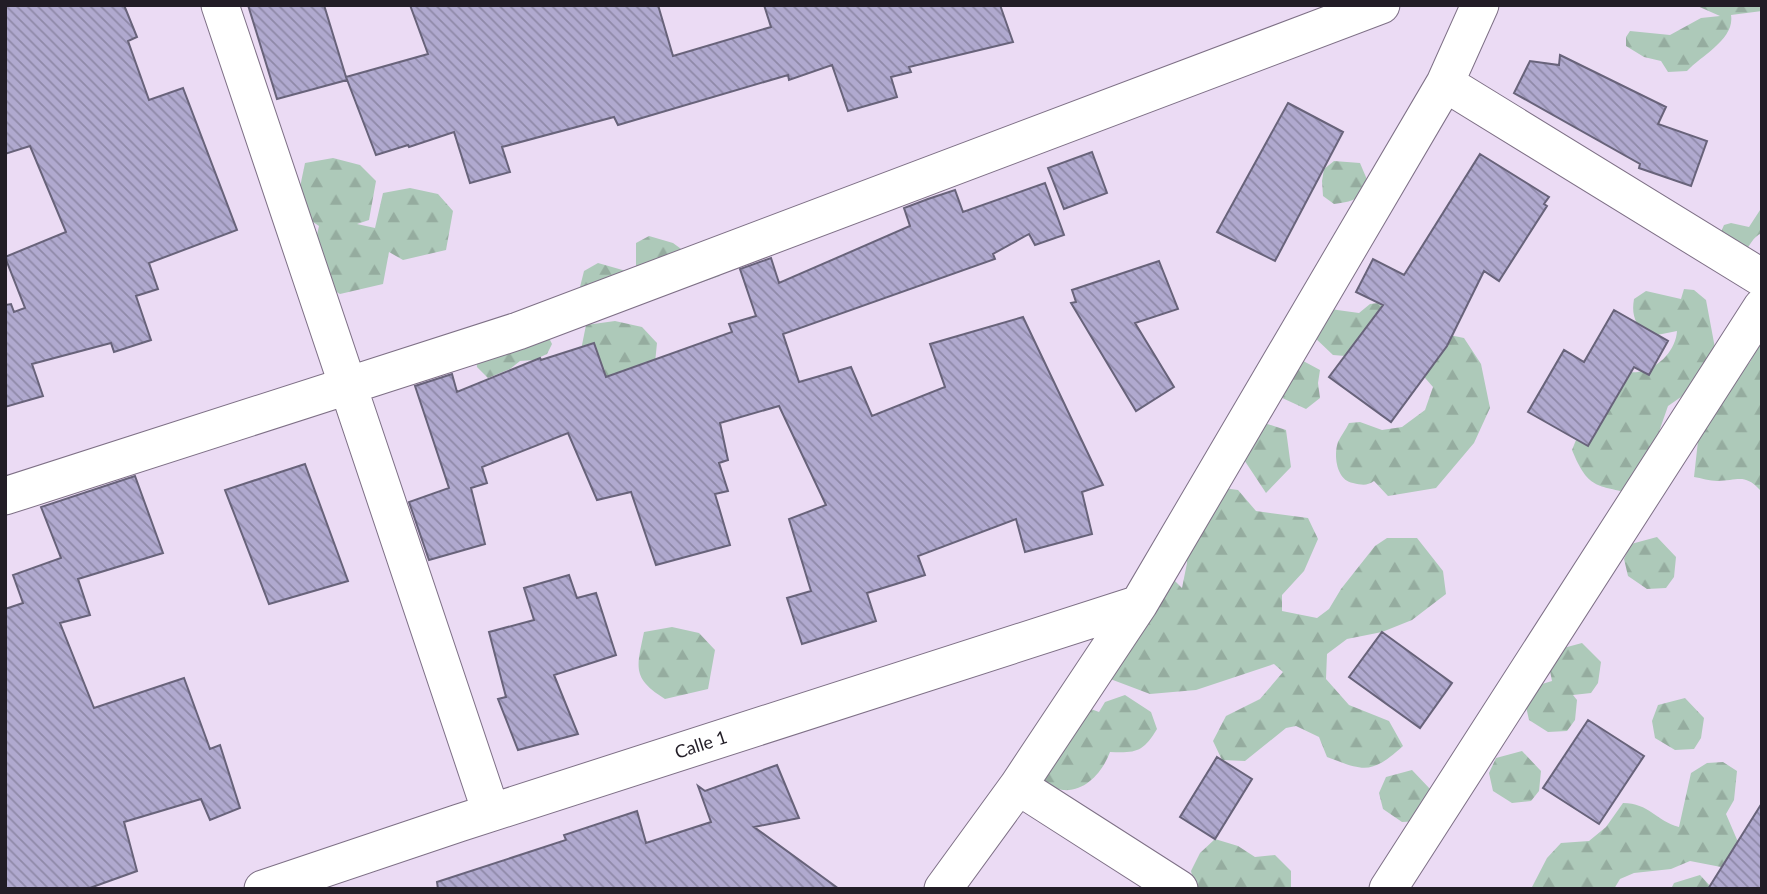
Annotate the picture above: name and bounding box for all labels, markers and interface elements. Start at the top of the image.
street label: Calle 1 [672,725,730,763]

